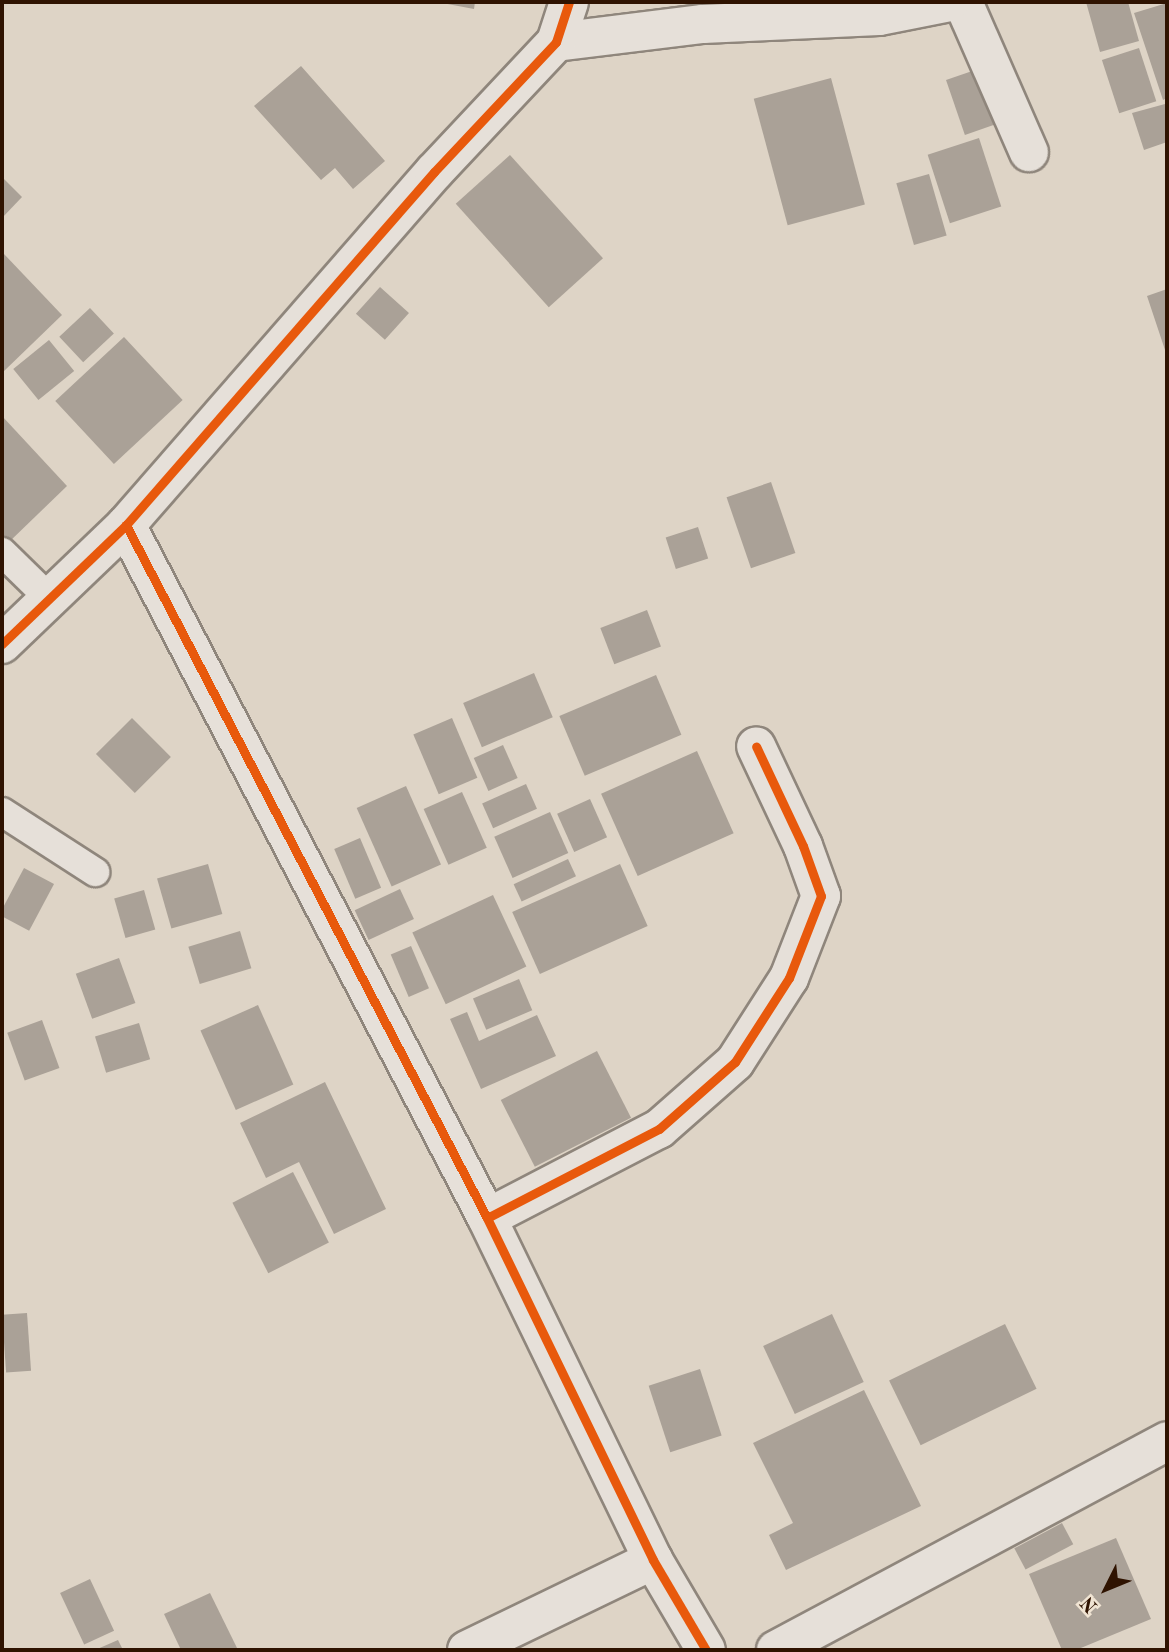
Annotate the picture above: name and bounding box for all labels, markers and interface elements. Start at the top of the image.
north arrow [1071,1554,1141,1624]
text: N [1078,1592,1102,1615]

